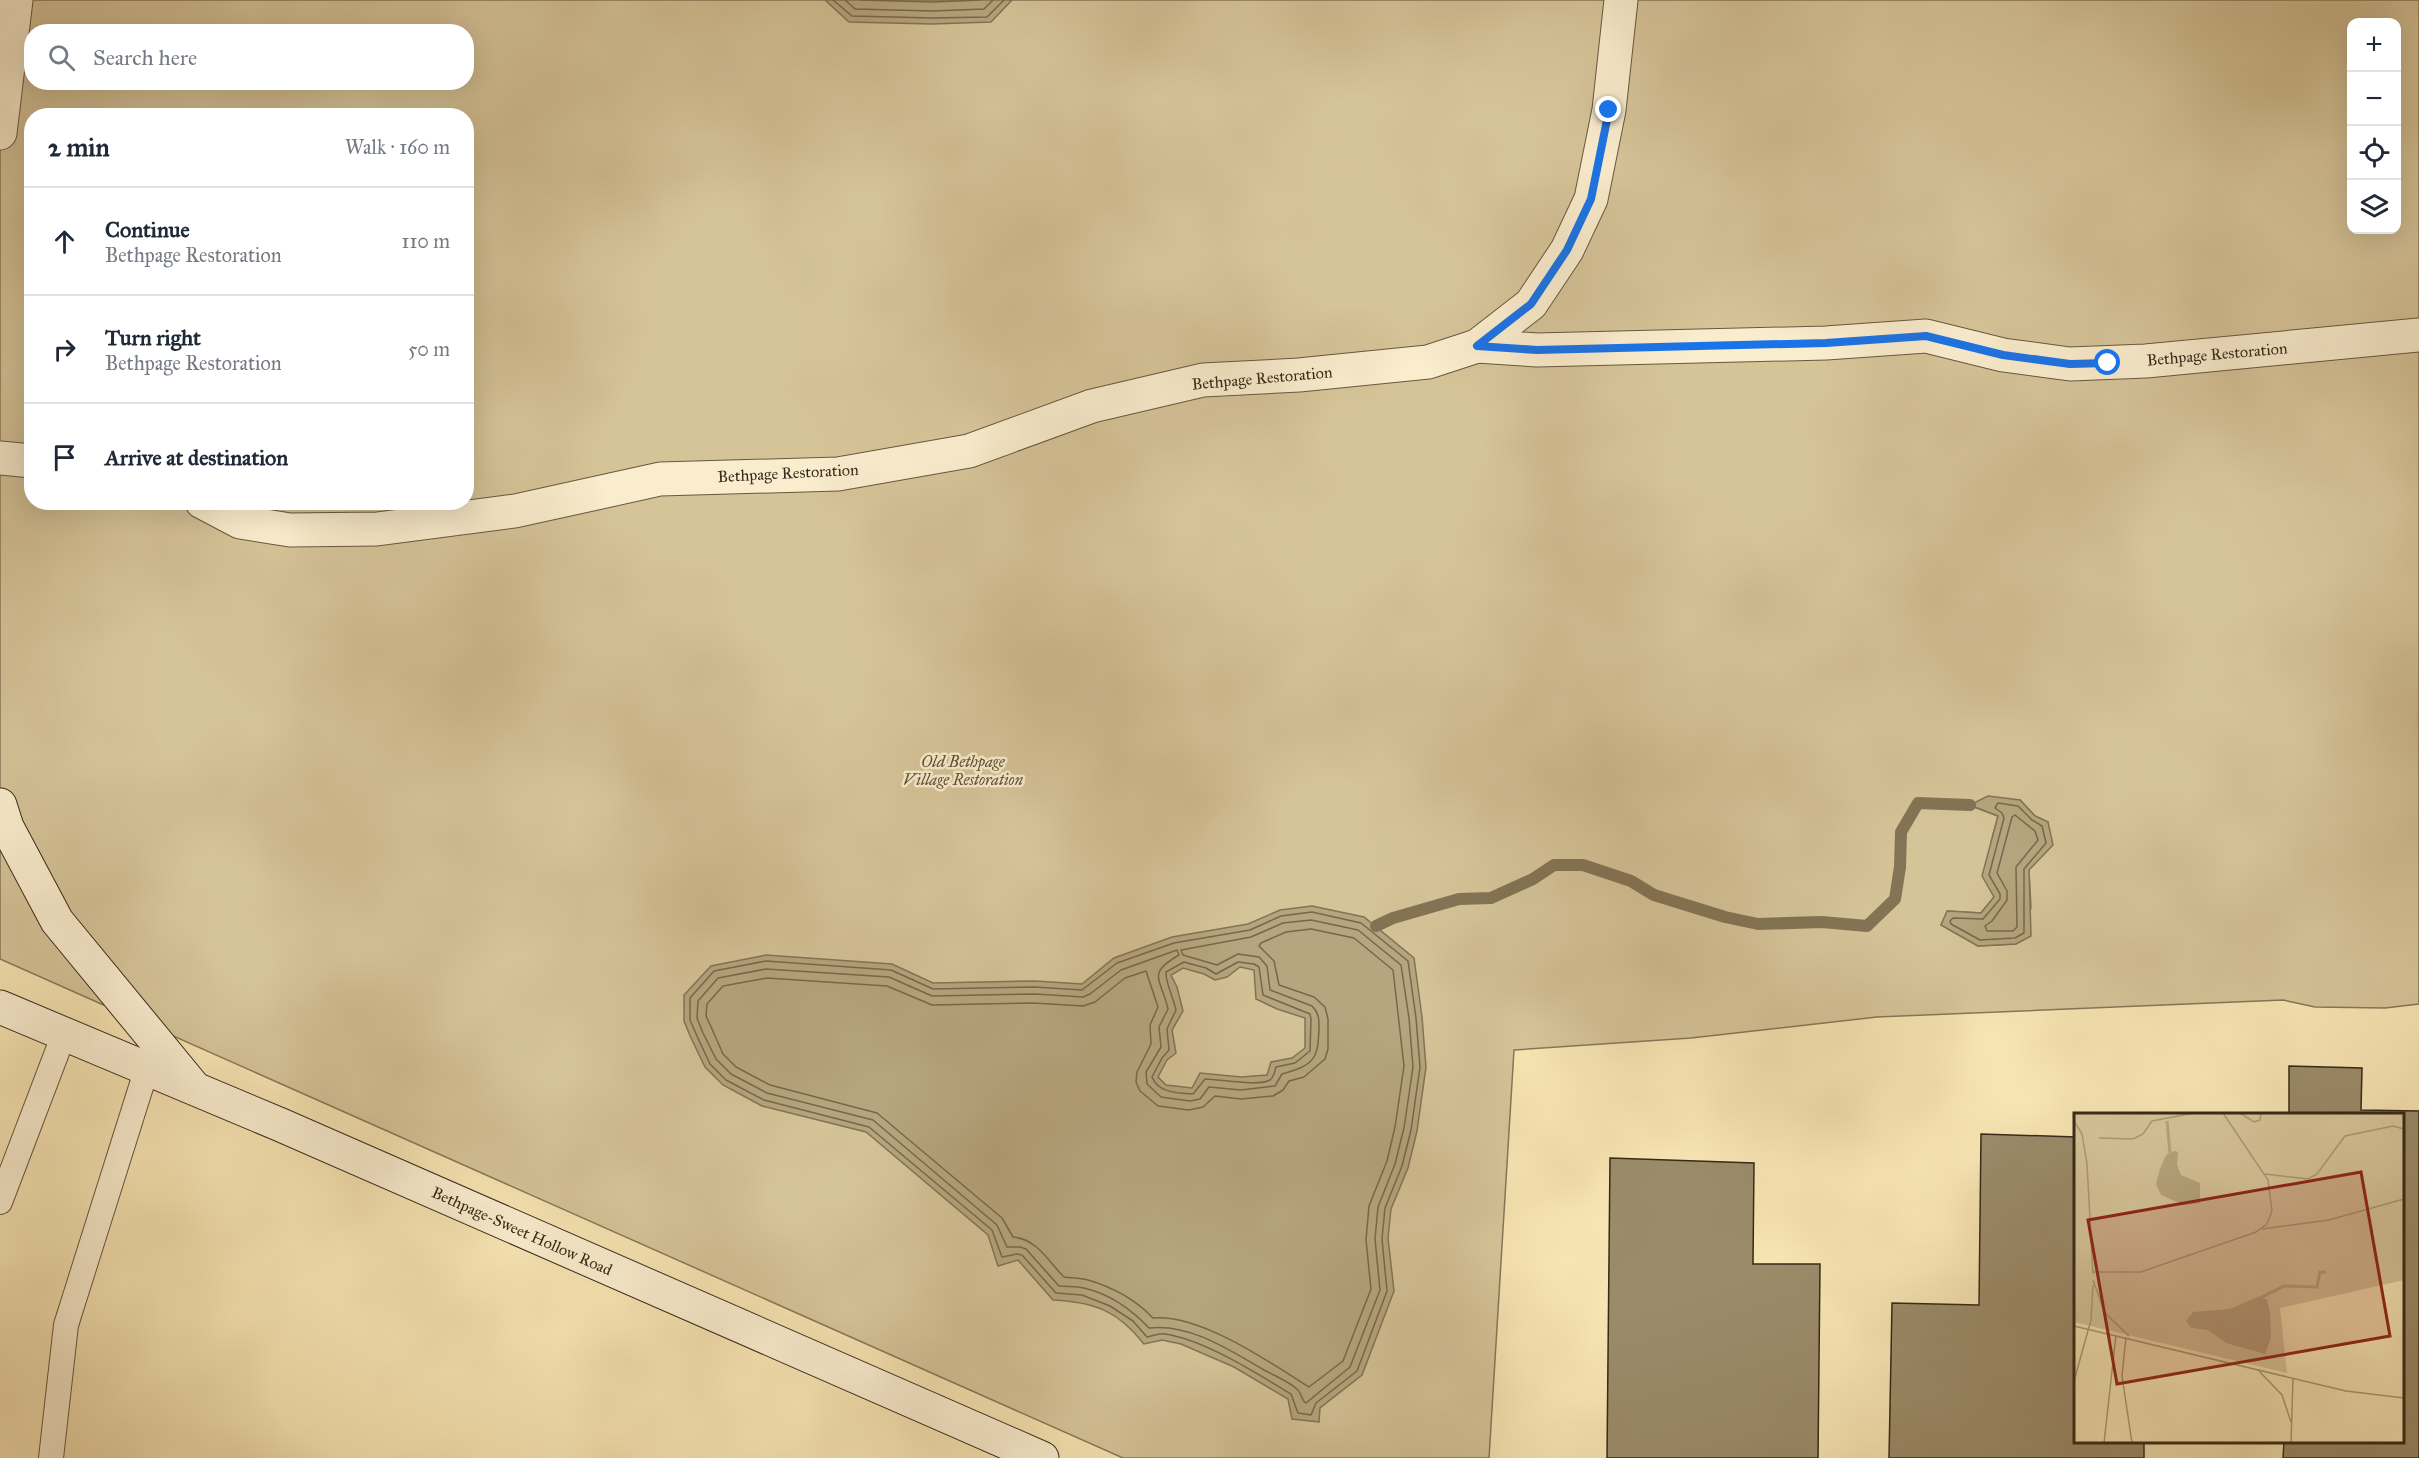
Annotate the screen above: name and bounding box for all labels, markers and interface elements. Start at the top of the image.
map controls [2347,18,2401,234]
button: + [2347,18,2401,72]
search box [24,24,474,90]
icon: search [45,41,78,74]
text: Search here [93,44,197,71]
button: − [2347,72,2401,126]
route end [1595,96,1621,122]
button: locate [2347,126,2401,180]
text: 2 min [48,131,109,163]
text: Walk · 160 m [345,135,450,159]
button: layers [2347,180,2401,234]
text: Continue [105,216,190,243]
icon: ahead [48,225,81,258]
text: 110 m [402,229,450,253]
text: Bethpage Restoration [105,243,281,267]
text: Turn right [105,324,201,351]
icon: right [48,333,81,366]
text: 50 m [408,337,450,361]
street label: Bethpage Restoration [2146,338,2289,371]
route start [2094,349,2120,375]
text: Bethpage Restoration [105,351,281,375]
street label: Bethpage Restoration [1191,362,1334,395]
icon: arrive [48,441,81,474]
text: Arrive at destination [105,444,288,471]
street label: Bethpage Restoration [717,460,859,487]
park label: Old Bethpage Village Restoration [903,752,1024,789]
inset map [2074,1113,2404,1443]
street label: Bethpage-Sweet Hollow Road [428,1183,615,1280]

